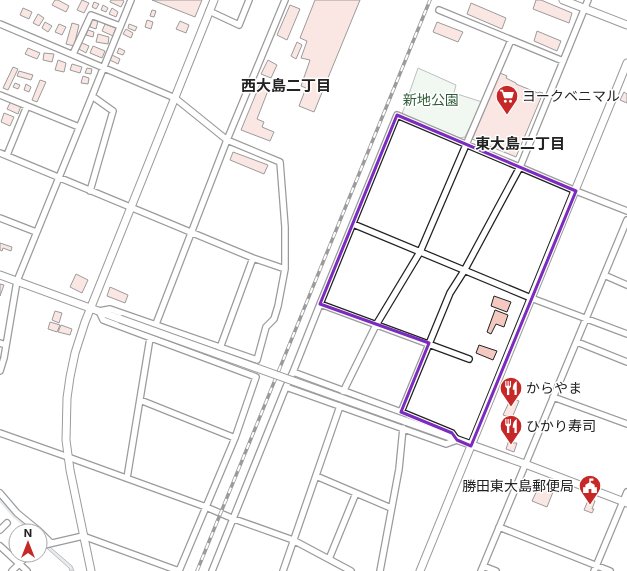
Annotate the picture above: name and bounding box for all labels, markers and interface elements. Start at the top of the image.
district label: 西大島二丁目 [241,76,331,95]
supermarket icon: ヨークベニマル [494,83,520,116]
place label: ヨークベニマル [522,87,620,104]
park label: 新地公園 [403,91,459,108]
district label: 東大島二丁目 [475,134,565,153]
restaurant icon: からやま [498,375,524,408]
place label: からやま [526,379,582,396]
restaurant icon: ひかり寿司 [498,413,524,446]
place label: ひかり寿司 [526,417,596,434]
public building icon: 勝田東大島郵便局 [577,473,603,506]
place label: 勝田東大島郵便局 [462,477,574,494]
north arrow [8,523,48,563]
text: N [24,526,32,540]

